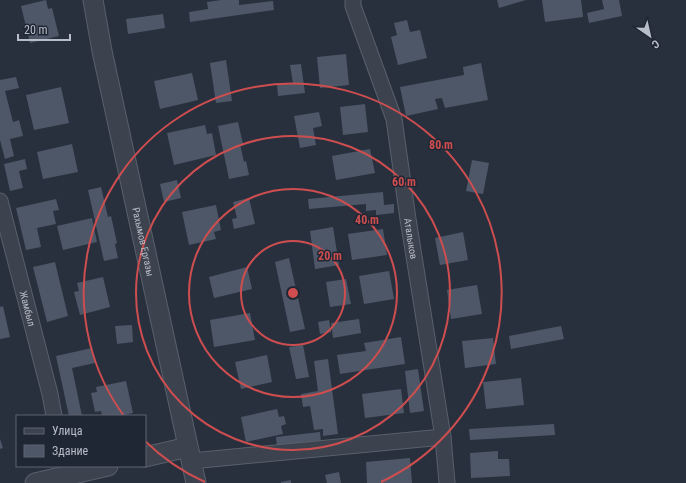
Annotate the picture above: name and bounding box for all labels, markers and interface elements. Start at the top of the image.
scale bar [18,16,70,42]
north arrow [630,16,670,56]
text: 20 m [24,23,48,37]
text: С [649,37,662,51]
text: 80 m [429,138,453,152]
text: 60 m [392,175,416,189]
street label: Рахымов Ергазы [130,206,156,277]
text: 40 m [355,213,379,227]
street label: Аталыков [402,217,419,260]
text: 20 m [318,249,342,263]
centre of rings [286,286,300,300]
street label: Жамбыл [18,290,37,327]
legend [16,415,146,467]
text: Улица [52,424,83,438]
text: Здание [52,444,89,458]

